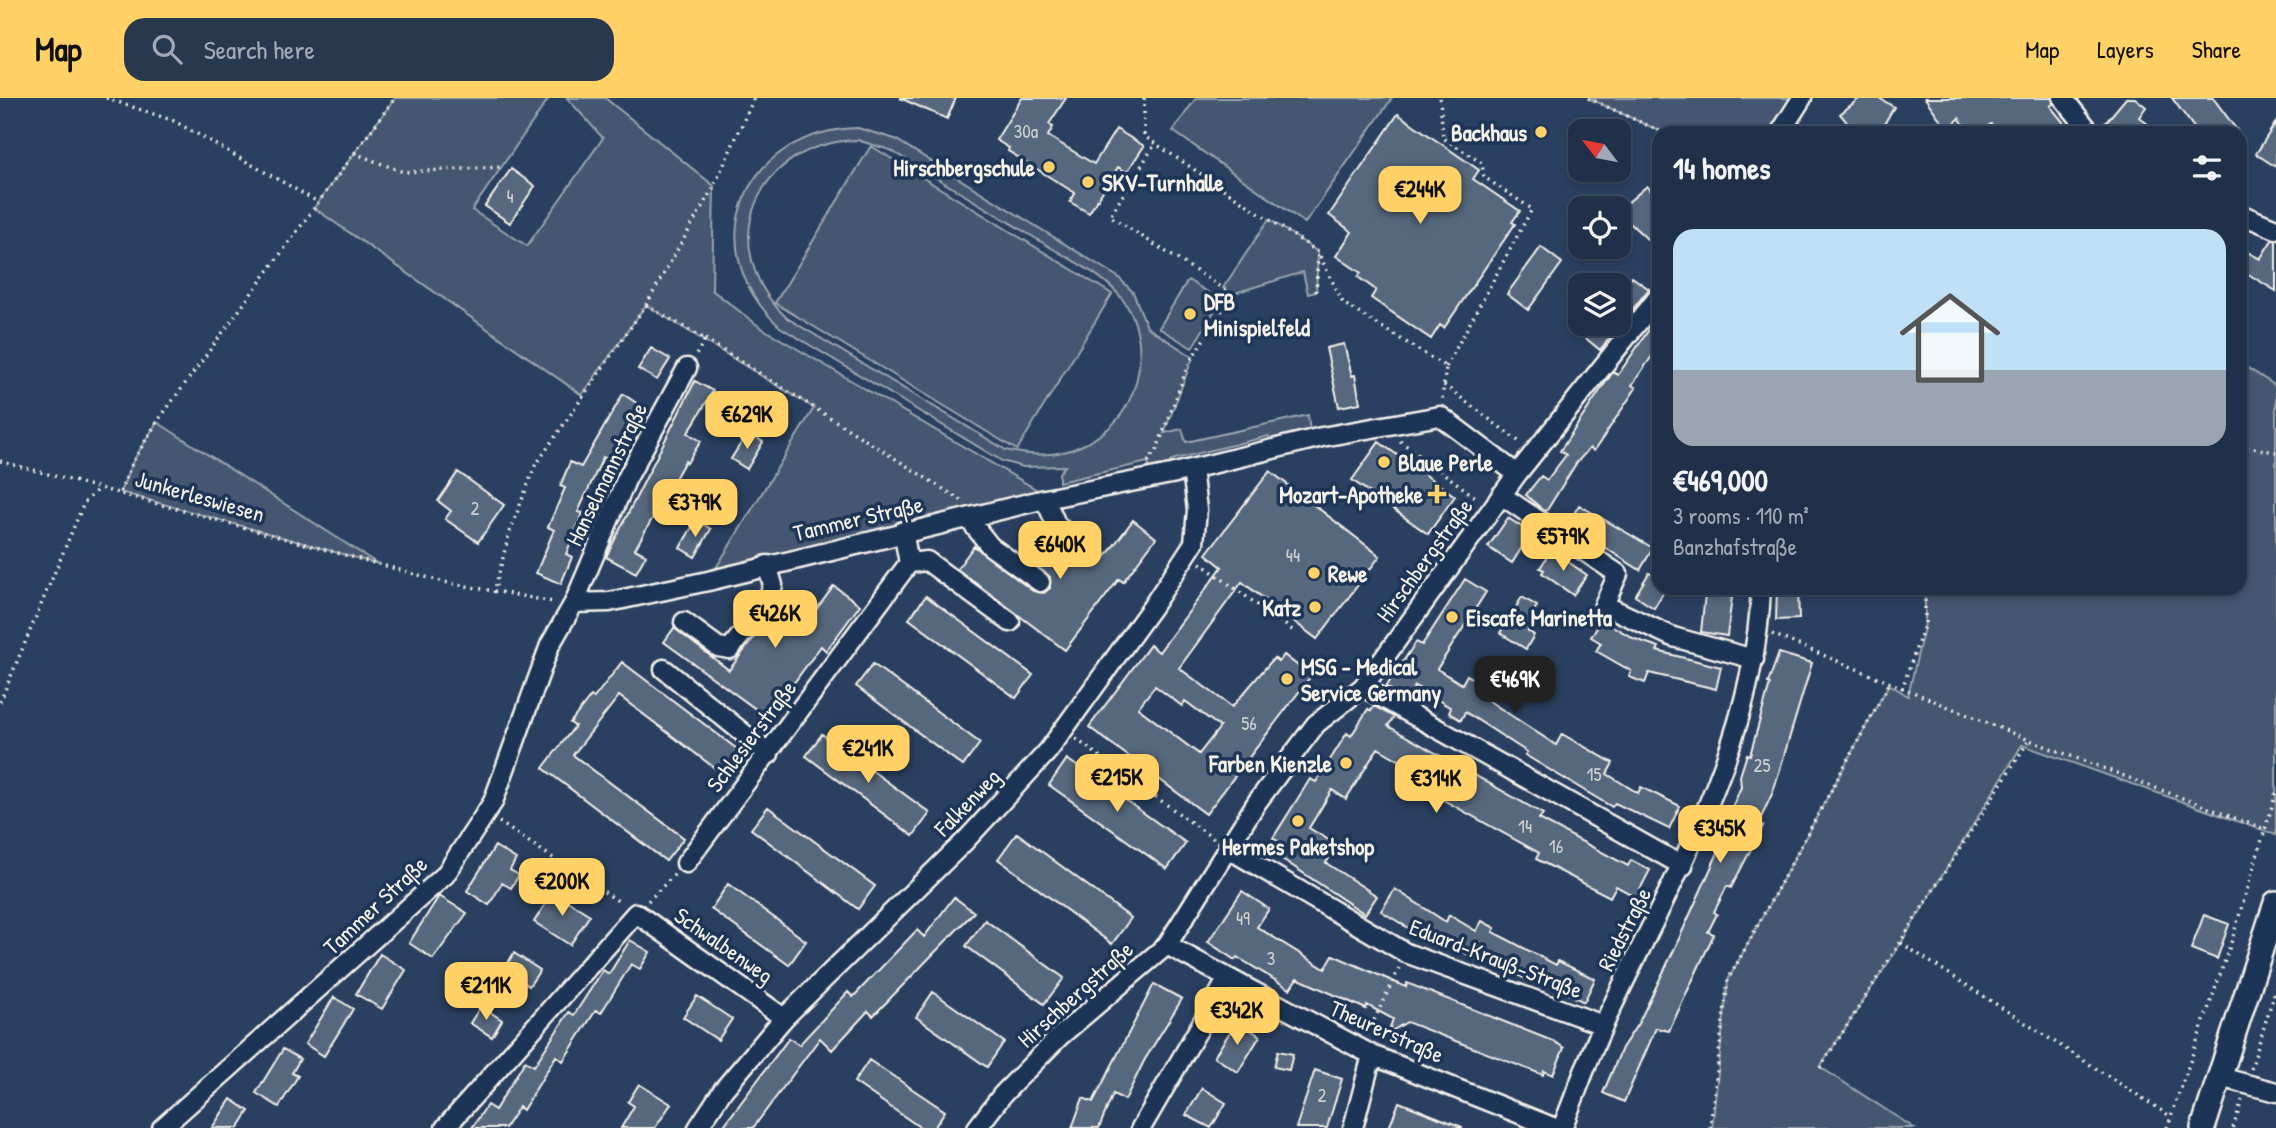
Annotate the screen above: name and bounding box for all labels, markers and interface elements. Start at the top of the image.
search box [124,18,614,81]
text: Map [35,27,82,71]
icon: search [148,30,186,68]
text: Search here [204,32,315,67]
text: Map [2025,33,2059,65]
text: Layers [2097,33,2154,65]
text: Share [2192,33,2241,65]
place label: Backhaus [1451,117,1527,148]
house number: 30a [1014,118,1039,144]
north arrow [1568,119,1631,182]
map controls [1568,119,1631,336]
marker: Backhaus [1533,124,1549,140]
text: 14 homes [1673,148,1771,188]
icon: filters [2188,149,2226,187]
place label: Hirschbergschule [893,152,1036,184]
marker: Hirschbergschule [1041,159,1057,175]
pin: €244K [1371,166,1469,226]
place label: SKV-Turnhalle [1102,167,1225,198]
text: €244K [1394,173,1446,204]
marker: SKV-Turnhalle [1080,174,1096,190]
house number: 4 [506,183,514,209]
button: locate [1568,196,1631,259]
button: layers [1568,273,1631,336]
icon: home [1887,275,2013,401]
place label: DFB Minispielfeld [1204,286,1310,344]
marker: DFB Minispielfeld [1182,306,1198,322]
pin: €629K [698,392,796,451]
street label: Hanselmannstraße [558,397,654,551]
text: €629K [721,398,773,429]
place label: Blaue Perle [1398,447,1494,478]
marker: Blaue Perle [1376,454,1392,470]
text: €469,000 [1673,460,1768,500]
street label: Junkerleswiesen [132,463,268,529]
place label: Mozart-Apotheke [1279,479,1424,511]
pin: €379K [646,480,744,539]
text: €379K [668,486,722,517]
marker: Mozart-Apotheke [1429,486,1445,502]
street label: Tammer Straße [790,488,926,548]
street label: Hirschbergstraße [1369,492,1479,628]
house number: 2 [471,495,480,521]
text: 3 rooms · 110 m² [1673,500,1809,531]
pin: €579K [1514,514,1612,573]
text: €579K [1537,520,1589,551]
pin: €640K [1011,522,1109,581]
text: €640K [1034,528,1086,559]
text: Banzhafstraße [1673,531,1797,562]
house number: 44 [1286,542,1300,568]
place label: Rewe [1328,558,1368,589]
marker: Rewe [1306,565,1322,581]
pin: €426K [726,590,824,650]
place label: Katz [1262,592,1301,623]
text: €426K [749,597,801,628]
marker: Katz [1307,599,1323,615]
place label: Eiscafe Marinetta [1466,602,1612,633]
marker: Eiscafe Marinetta [1444,609,1460,625]
place label: MSG - Medical Service Germany [1301,651,1441,709]
pin: €469K [1466,656,1564,716]
text: €469K [1490,663,1540,694]
marker: MSG - Medical Service Germany [1279,671,1295,687]
street label: Schlesierstraße [699,674,803,798]
house number: 56 [1241,710,1257,736]
pin: €241K [819,726,917,785]
text: €241K [843,732,893,763]
place label: Farben Kienzle [1208,748,1333,779]
house number: 25 [1754,752,1770,778]
pin: €215K [1068,754,1166,814]
marker: Farben Kienzle [1338,755,1354,771]
pin: €314K [1387,756,1485,815]
street label: Falkenweg [926,761,1007,843]
text: €215K [1091,761,1143,792]
house number: 15 [1587,761,1601,787]
text: €314K [1411,762,1461,793]
pin: €345K [1671,806,1769,865]
text: €345K [1694,812,1746,843]
marker: Hermes Paketshop [1290,813,1306,829]
house number: 14 [1518,813,1532,839]
place label: Hermes Paketshop [1222,831,1374,863]
house number: 16 [1549,833,1563,859]
street label: Tammer Straße [316,849,434,961]
pin: €200K [513,858,611,918]
text: €200K [535,865,589,896]
street label: Riedstraße [1590,882,1658,976]
street label: Schwalbenweg [668,900,780,990]
house number: 49 [1236,905,1250,931]
street label: Eduard-Krauß-Straße [1405,911,1587,1005]
street label: Hirschbergstraße [1010,934,1140,1054]
house number: 3 [1267,945,1275,971]
pin: €211K [437,962,535,1022]
text: €211K [461,969,511,1000]
pin: €342K [1188,988,1286,1047]
street label: Theurerstraße [1325,992,1449,1070]
text: €342K [1211,994,1263,1025]
house number: 2 [1318,1082,1327,1108]

